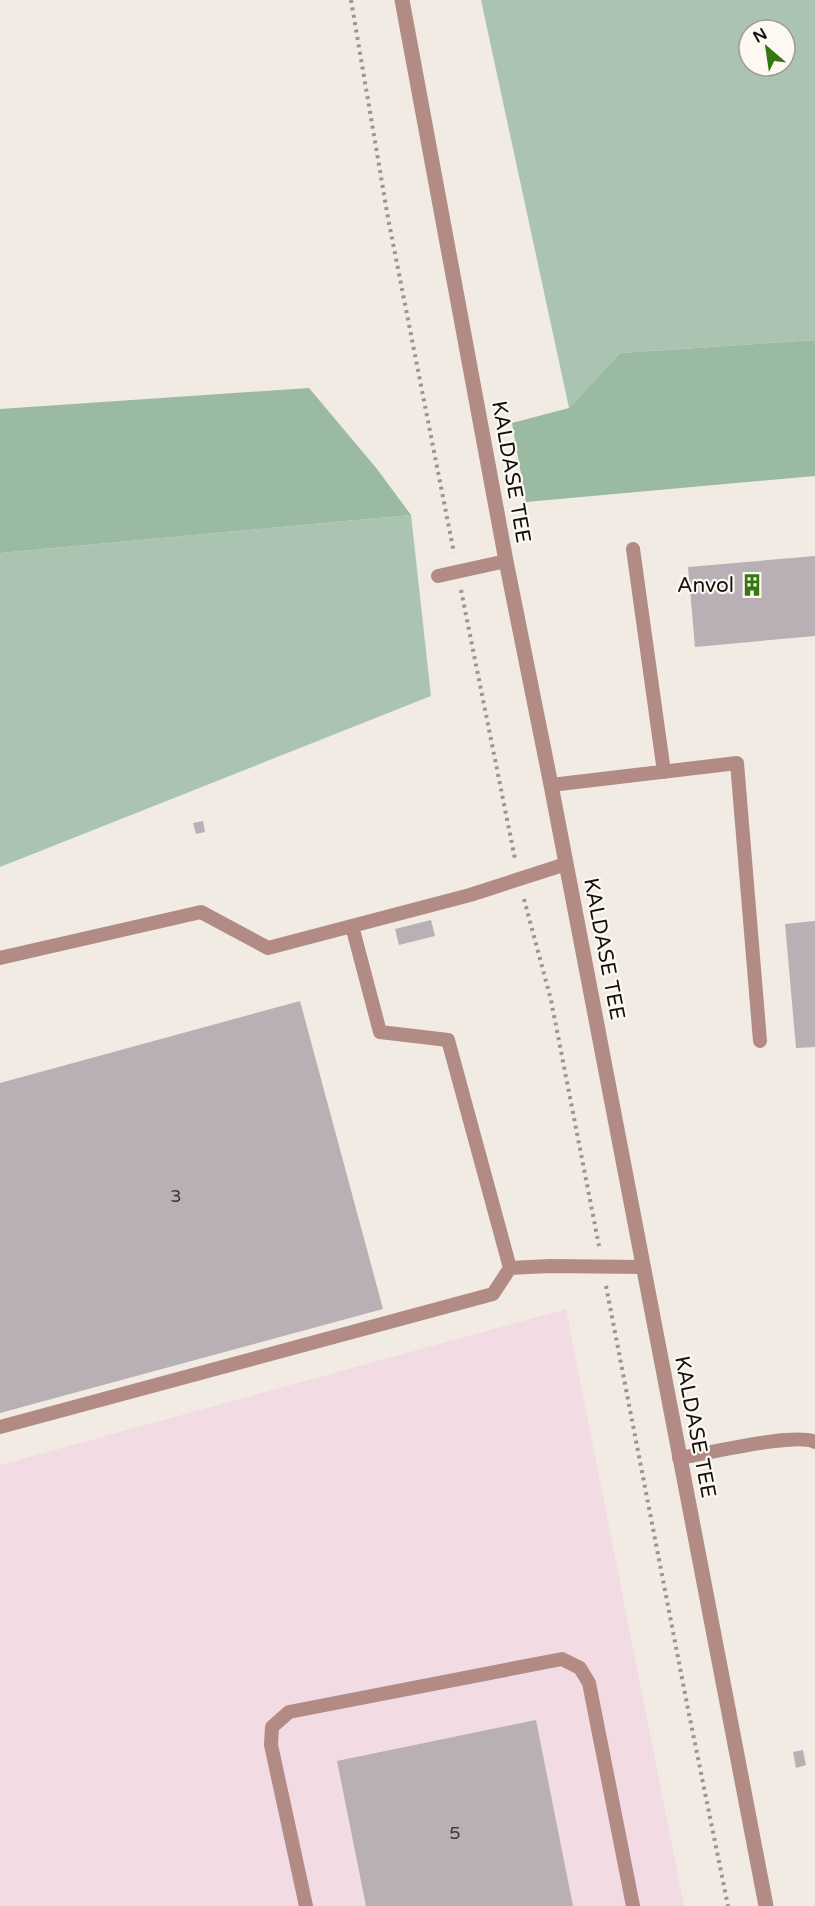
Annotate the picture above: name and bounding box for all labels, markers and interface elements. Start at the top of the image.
north arrow [737,18,797,78]
text: N [750,24,771,48]
street label: KALDASE TEE [486,399,536,545]
building icon: Anvol [739,572,765,598]
place label: Anvol [677,573,734,598]
street label: KALDASE TEE [578,876,630,1022]
house number: 3 [170,1185,182,1207]
street label: KALDASE TEE [669,1354,721,1500]
house number: 5 [449,1822,461,1844]

